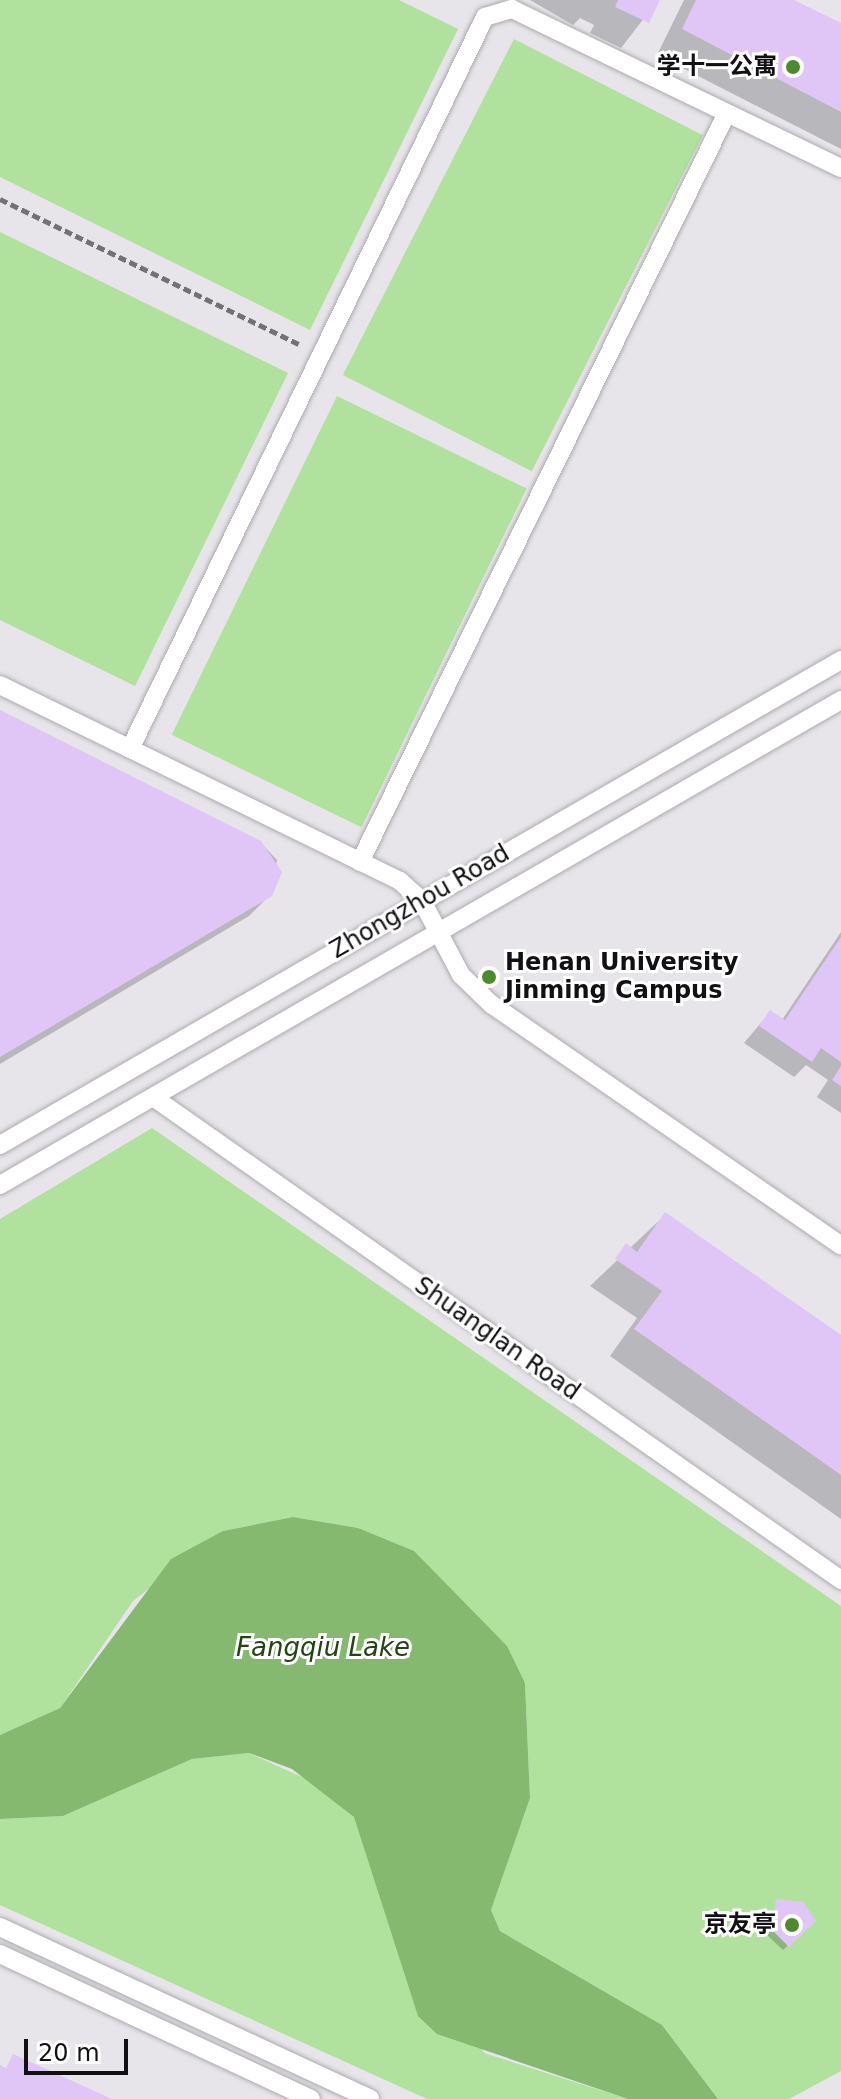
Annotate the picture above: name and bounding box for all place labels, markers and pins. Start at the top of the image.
place label: 学十一公寓 [657,53,777,81]
marker: 学十一公寓 [784,58,802,76]
place label: Henan University Jinming Campus [505,949,738,1005]
marker: Henan University Jinming Campus [480,968,498,986]
place label: 京友亭 [704,1911,776,1939]
marker: 京友亭 [783,1916,801,1934]

